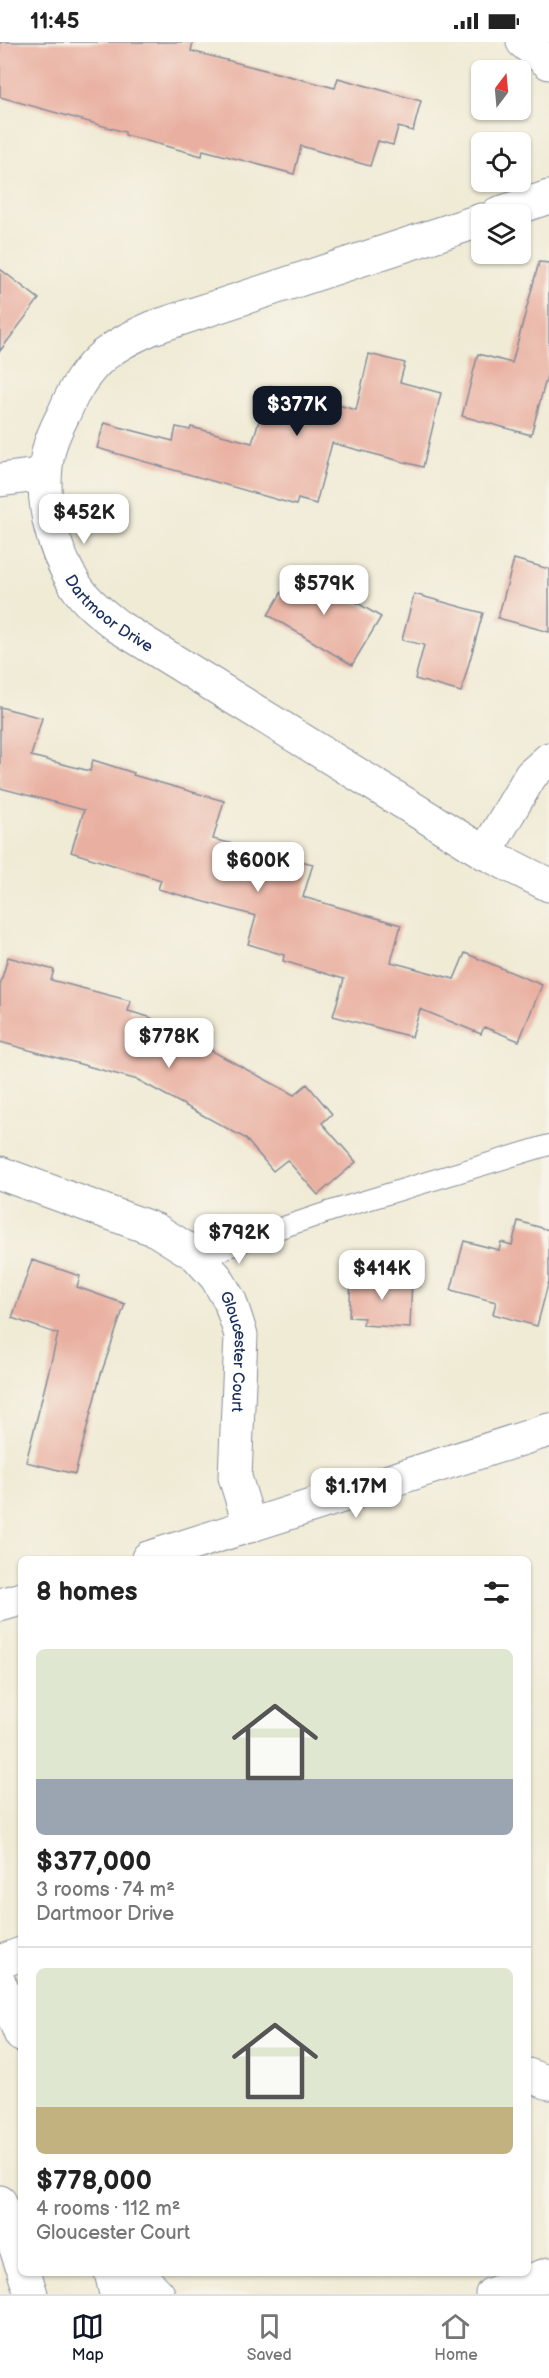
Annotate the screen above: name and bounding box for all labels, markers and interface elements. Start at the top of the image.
text: 11:45 [30,8,79,35]
north arrow [471,60,531,120]
map controls [471,60,531,264]
button: locate [471,132,531,192]
button: layers [471,204,531,264]
pin: $377K [255,386,339,437]
text: $377K [267,393,327,417]
pin: $452K [42,494,126,545]
text: $452K [53,501,115,525]
pin: $579K [282,565,366,616]
street label: Dartmoor Drive [60,572,157,657]
text: $579K [293,572,355,596]
pin: $600K [216,842,300,893]
text: $600K [226,849,290,873]
pin: $778K [127,1018,211,1069]
text: $778K [139,1025,199,1049]
pin: $792K [197,1214,281,1265]
text: $792K [208,1221,270,1245]
pin: $414K [340,1250,424,1301]
text: $414K [353,1257,411,1281]
street label: Gloucester Court [215,1288,249,1413]
pin: $1.17M [307,1468,405,1519]
text: $1.17M [325,1475,387,1499]
icon: filters [480,1576,513,1609]
text: 8 homes [36,1577,138,1608]
icon: home [221,1688,329,1796]
text: $377,000 [36,1847,151,1878]
text: 3 rooms · 74 m² [36,1878,175,1902]
text: Dartmoor Drive [36,1902,174,1926]
icon: home [221,2007,329,2115]
text: $778,000 [36,2166,152,2197]
text: 4 rooms · 112 m² [36,2197,180,2221]
text: Gloucester Court [36,2221,190,2245]
tab: Map [71,2310,104,2365]
tab: Saved [247,2310,292,2365]
tab: Home [434,2310,478,2365]

